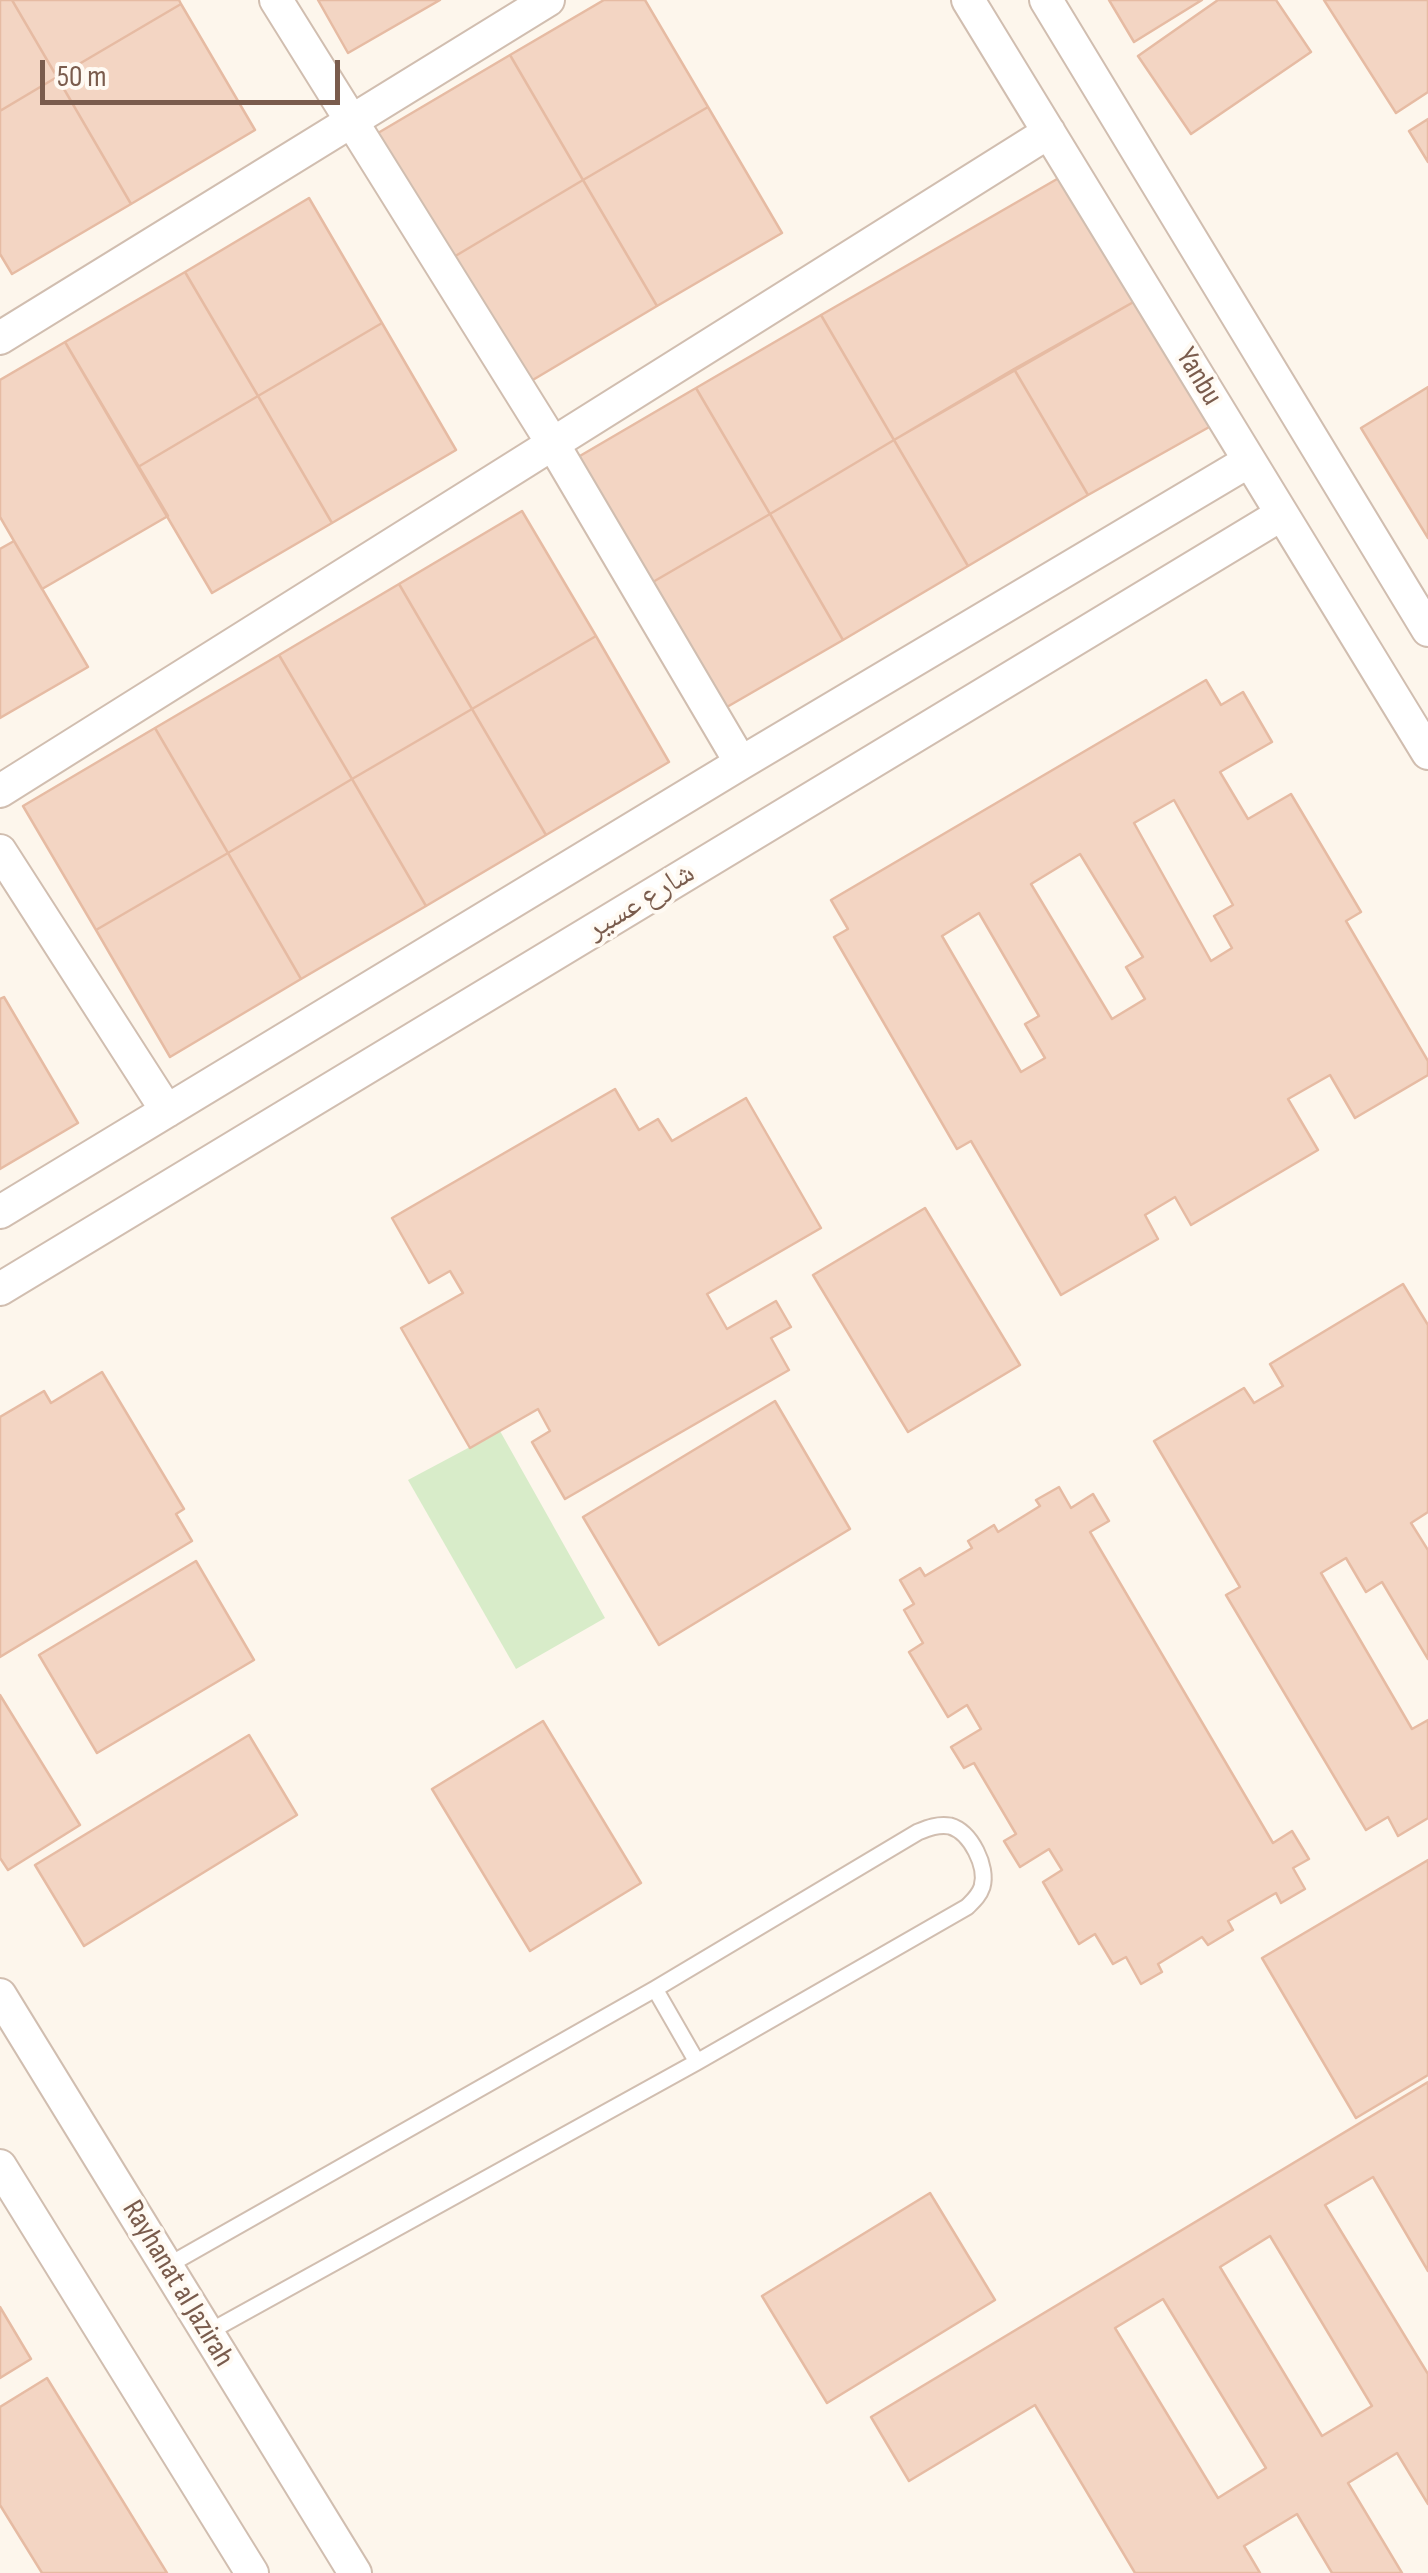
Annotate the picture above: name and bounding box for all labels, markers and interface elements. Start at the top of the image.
scale bar [45,40,345,102]
text: 50 m [57,59,106,95]
street label: Yanbu [1167,342,1229,412]
street label: شارع عسير [580,856,702,948]
street label: Rayhanat al Jazirah [113,2194,241,2374]

